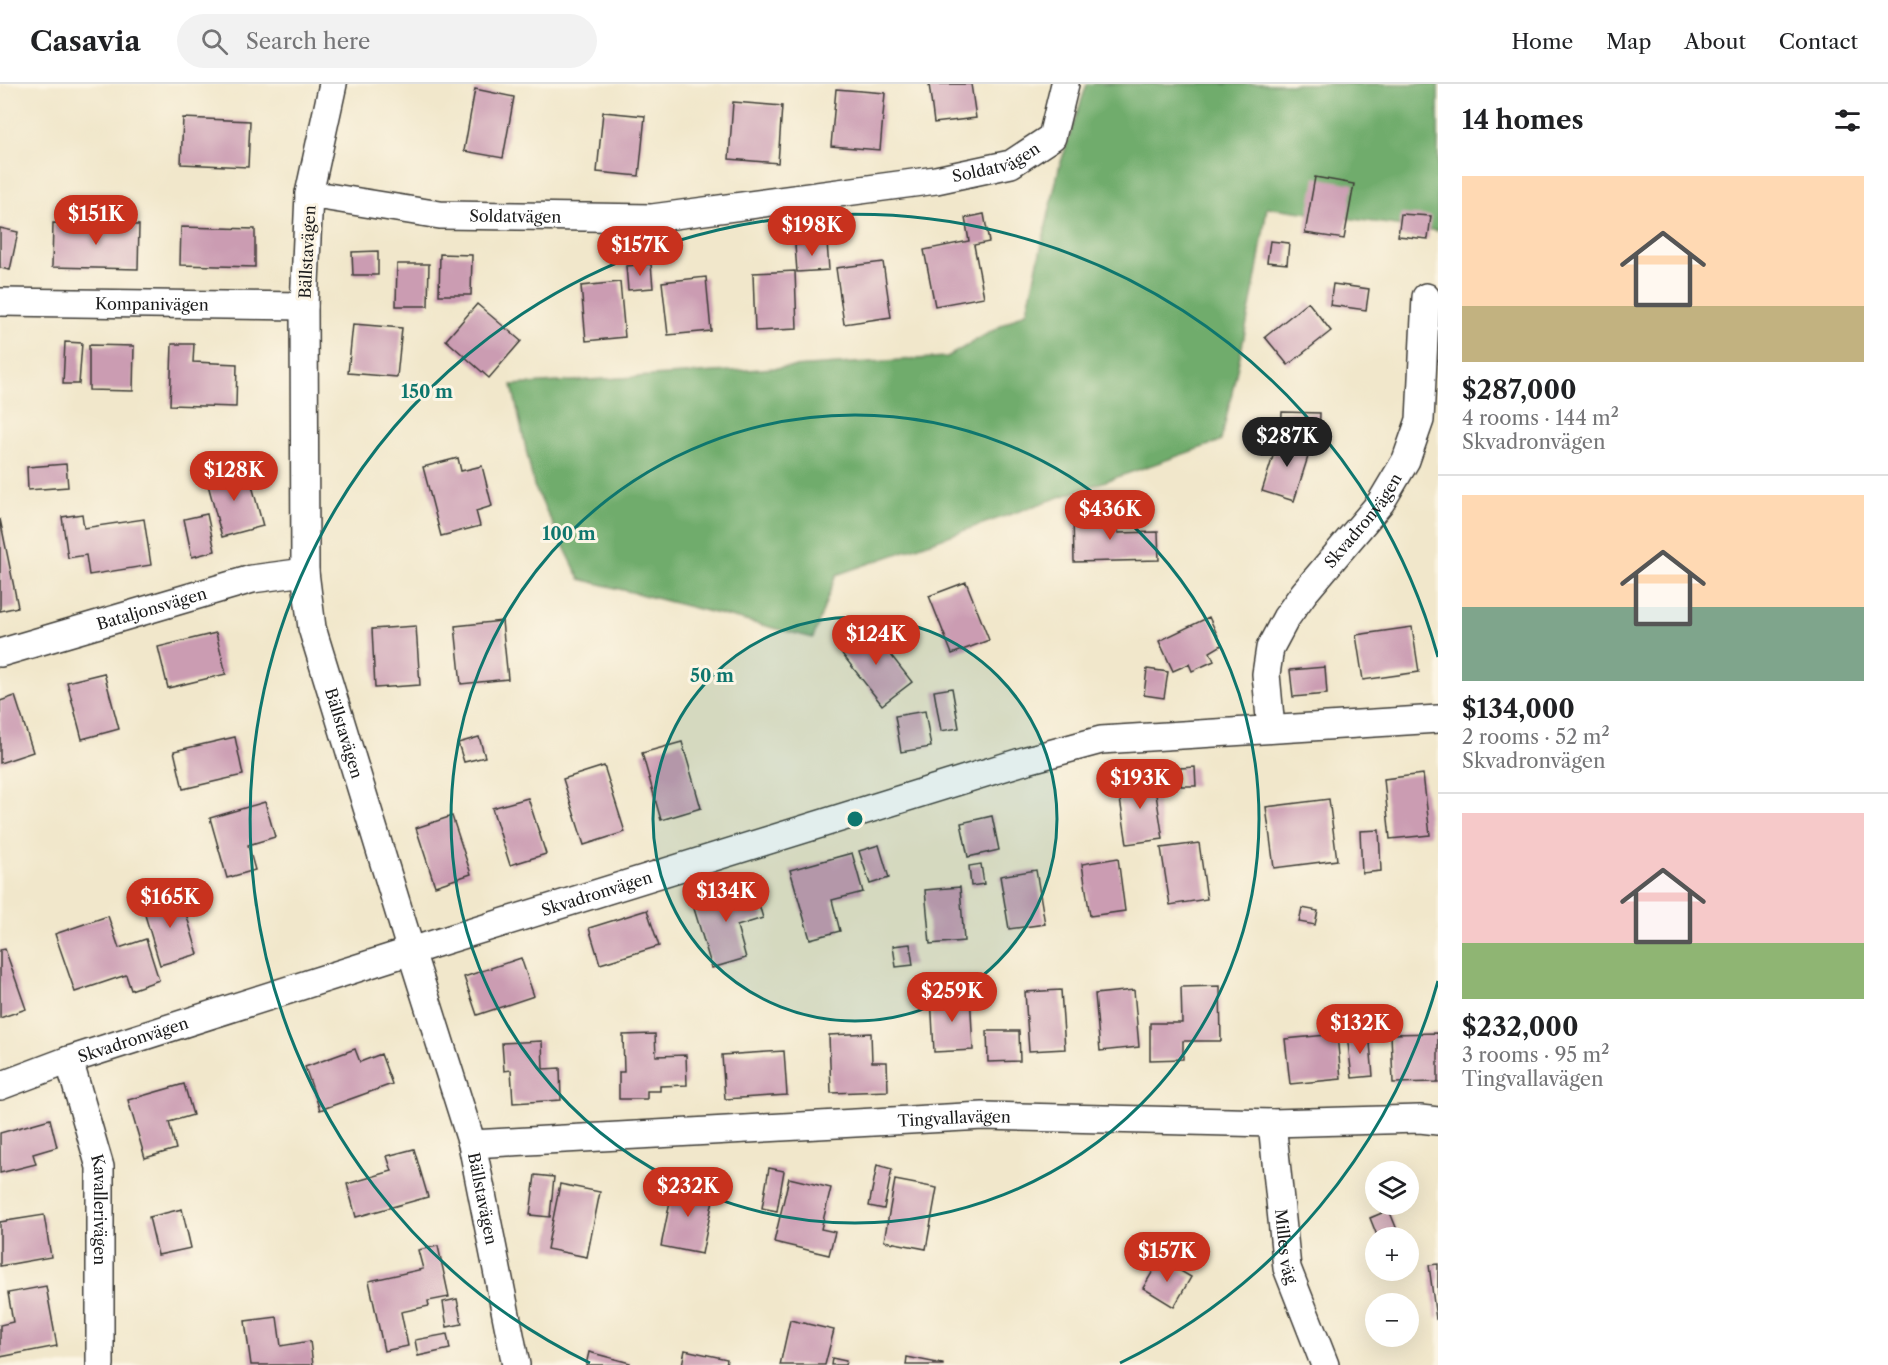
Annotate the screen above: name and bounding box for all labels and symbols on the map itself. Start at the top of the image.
street label: Soldatvägen [950,138,1043,186]
pin: $151K [54,195,138,246]
street label: Bällstavägen [295,205,319,299]
street label: Soldatvägen [469,205,561,227]
pin: $198K [770,206,854,257]
pin: $157K [598,226,682,277]
street label: Kompanivägen [95,293,209,315]
text: 150 m [401,381,453,403]
pin: $287K [1245,417,1329,468]
pin: $128K [192,451,276,502]
street label: Skvadronvägen [1320,469,1406,572]
pin: $436K [1068,490,1152,541]
text: 100 m [542,523,596,545]
street label: Bataljonsvägen [94,583,209,634]
pin: $124K [834,615,918,666]
text: 50 m [690,665,734,687]
street label: Bällstavägen [321,685,367,781]
pin: $193K [1098,759,1182,810]
centre of rings [845,809,865,829]
street label: Skvadronvägen [539,867,654,920]
pin: $134K [684,872,768,923]
pin: $165K [128,878,212,929]
pin: $259K [910,972,994,1023]
pin: $132K [1318,1004,1402,1055]
street label: Skvadronvägen [75,1013,191,1067]
street label: Tingvallavägen [897,1106,1011,1131]
street label: Bällstavägen [464,1151,502,1246]
street label: Kavallerivägen [87,1152,110,1265]
pin: $232K [646,1167,730,1218]
street label: Milles väg [1271,1208,1302,1287]
pin: $157K [1125,1232,1209,1283]

